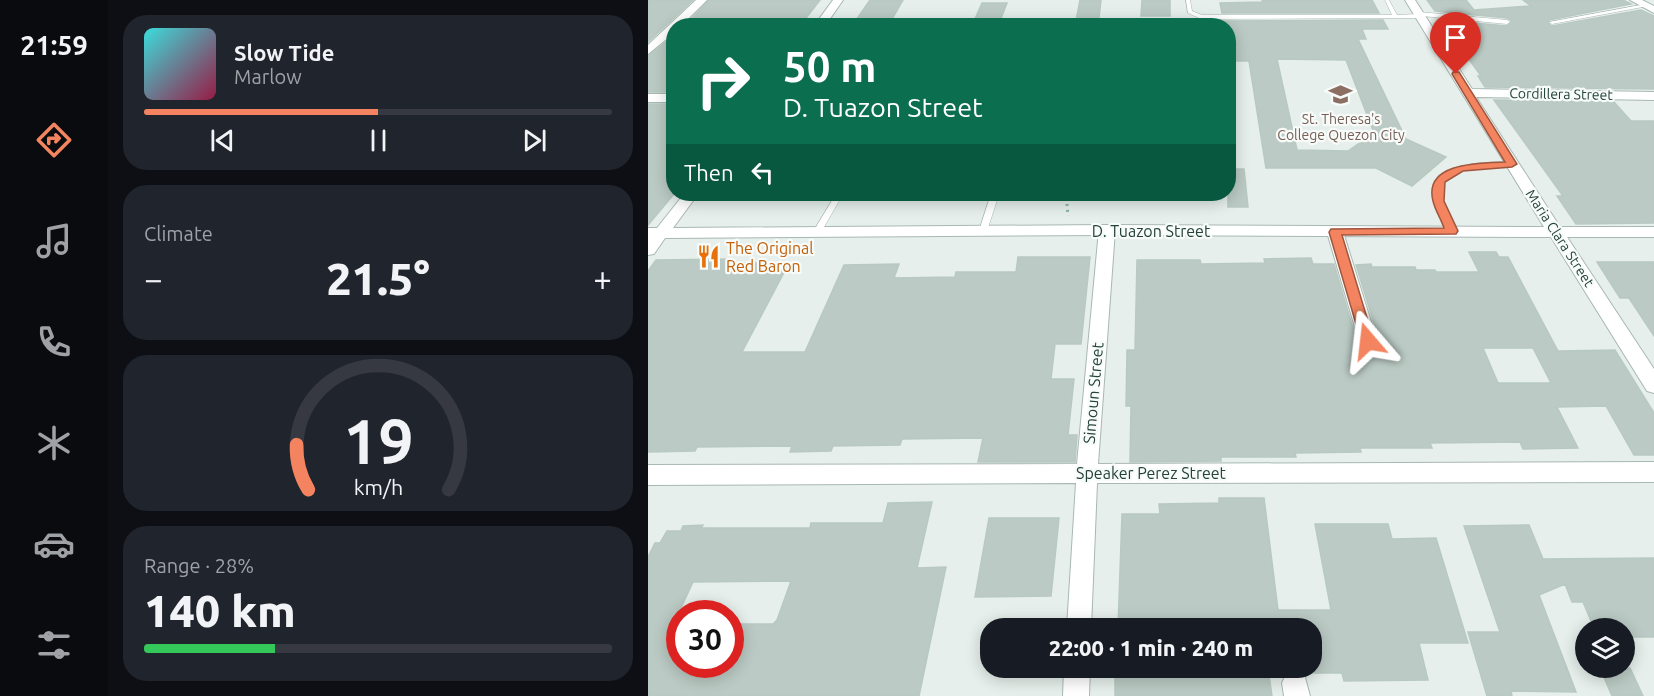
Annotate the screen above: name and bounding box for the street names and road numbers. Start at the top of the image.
street label: Cordillera Street [1509,85,1613,103]
street label: Maria Clara Street [1523,186,1598,290]
street label: D. Tuazon Street [1092,222,1211,240]
street label: Simoun Street [1080,341,1106,445]
street label: Speaker Perez Street [1076,464,1227,482]

